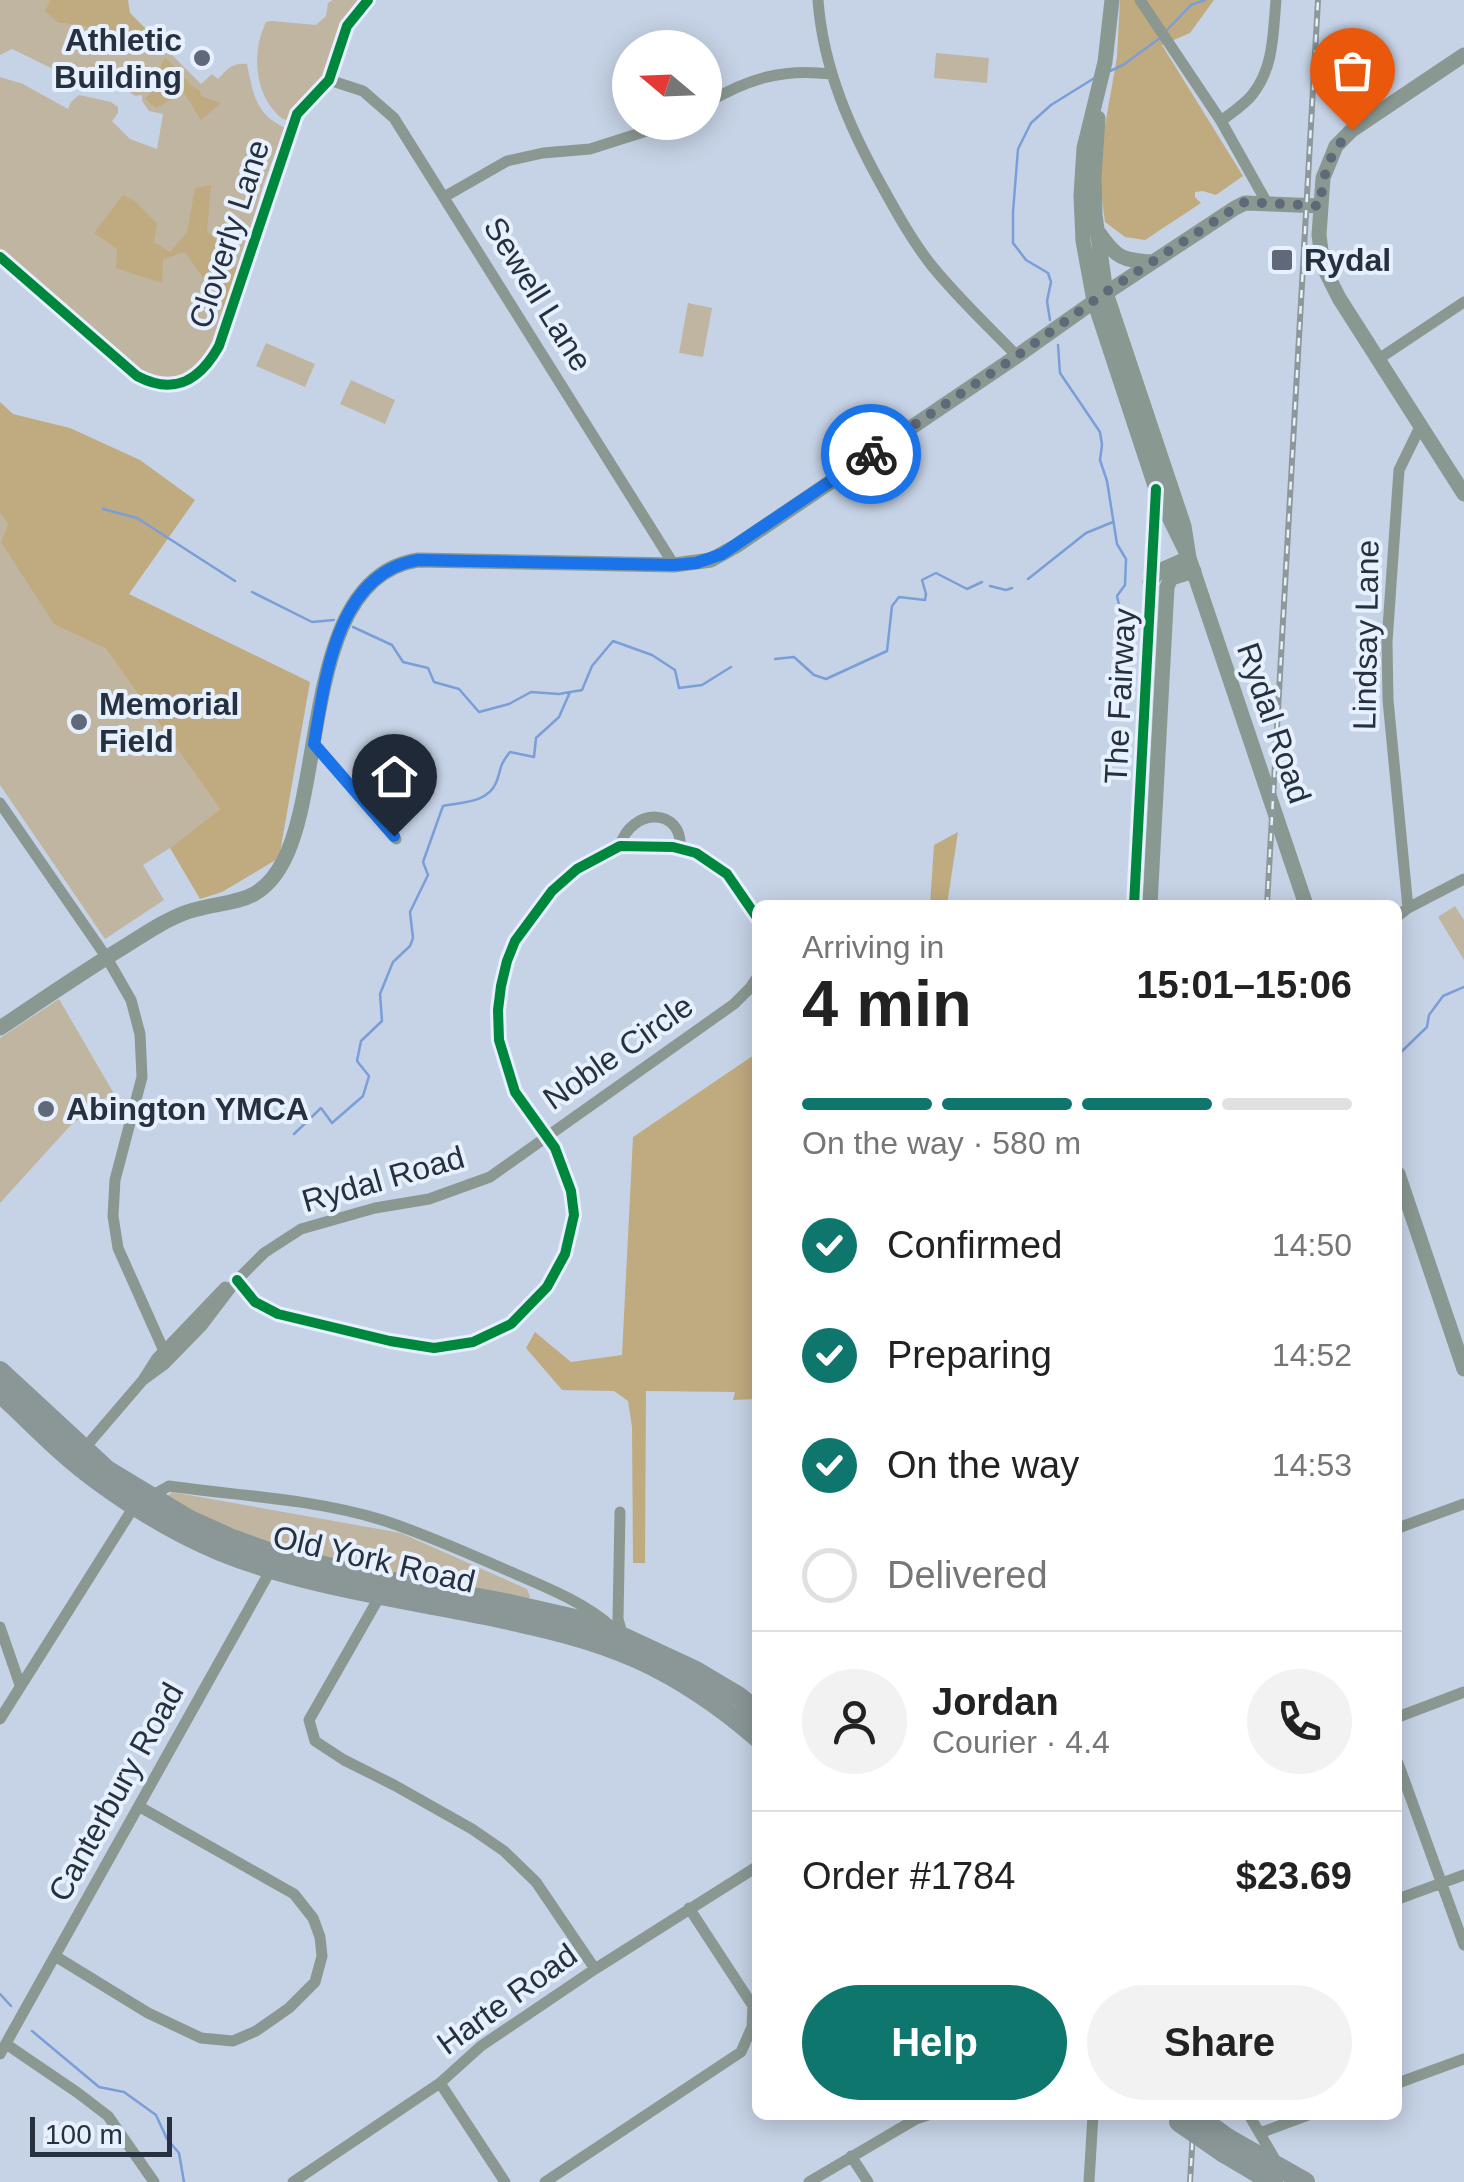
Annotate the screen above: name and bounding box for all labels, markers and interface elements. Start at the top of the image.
place label: Athletic Building [54,22,182,95]
pin [1310,28,1395,131]
north arrow [612,30,722,140]
map controls [612,30,722,140]
icon: bag [1325,43,1380,98]
marker: Athletic Building [191,47,213,69]
street label: Cloverly Lane [182,135,276,333]
street label: Sewell Lane [477,211,599,377]
place label: Rydal [1304,242,1391,278]
marker: Rydal [1269,247,1295,273]
courier [821,404,921,504]
icon: bike [844,427,899,482]
street label: Lindsay Lane [1346,540,1386,730]
street label: The Fairway [1097,607,1143,785]
street label: Rydal Road [1230,638,1318,808]
place label: Memorial Field [99,686,239,759]
marker: Memorial Field [68,711,90,733]
pin [352,734,437,837]
icon: home [367,749,422,804]
text: Arriving in [802,929,944,965]
text: 15:01–15:06 [1136,964,1352,1006]
text: 4 min [802,967,972,1040]
street label: Noble Circle [536,987,700,1117]
place label: Abington YMCA [66,1091,309,1127]
marker: Abington YMCA [35,1098,57,1120]
text: On the way · 580 m [802,1125,1081,1161]
street label: Rydal Road [298,1139,468,1219]
icon: check [802,1218,857,1273]
text: Confirmed [887,1224,1062,1266]
text: 14:50 [1272,1227,1352,1263]
icon: check [802,1328,857,1383]
text: Preparing [887,1334,1052,1376]
text: 14:52 [1272,1337,1352,1373]
icon: check [802,1438,857,1493]
text: On the way [887,1444,1079,1486]
text: 14:53 [1272,1447,1352,1483]
street label: Old York Road [269,1518,479,1600]
text: Delivered [887,1554,1048,1596]
button: person [802,1669,907,1774]
button: phone [1247,1669,1352,1774]
street label: Canterbury Road [41,1677,191,1907]
text: Jordan [932,1681,1059,1723]
text: Courier · 4.4 [932,1724,1110,1760]
text: Order #1784 [802,1855,1015,1897]
text: $23.69 [1236,1855,1352,1897]
street label: Harte Road [430,1936,584,2062]
button: Help [802,1985,1067,2100]
button: Share [1087,1985,1352,2100]
scale bar [30,2112,172,2156]
text: 100 m [45,2119,123,2150]

